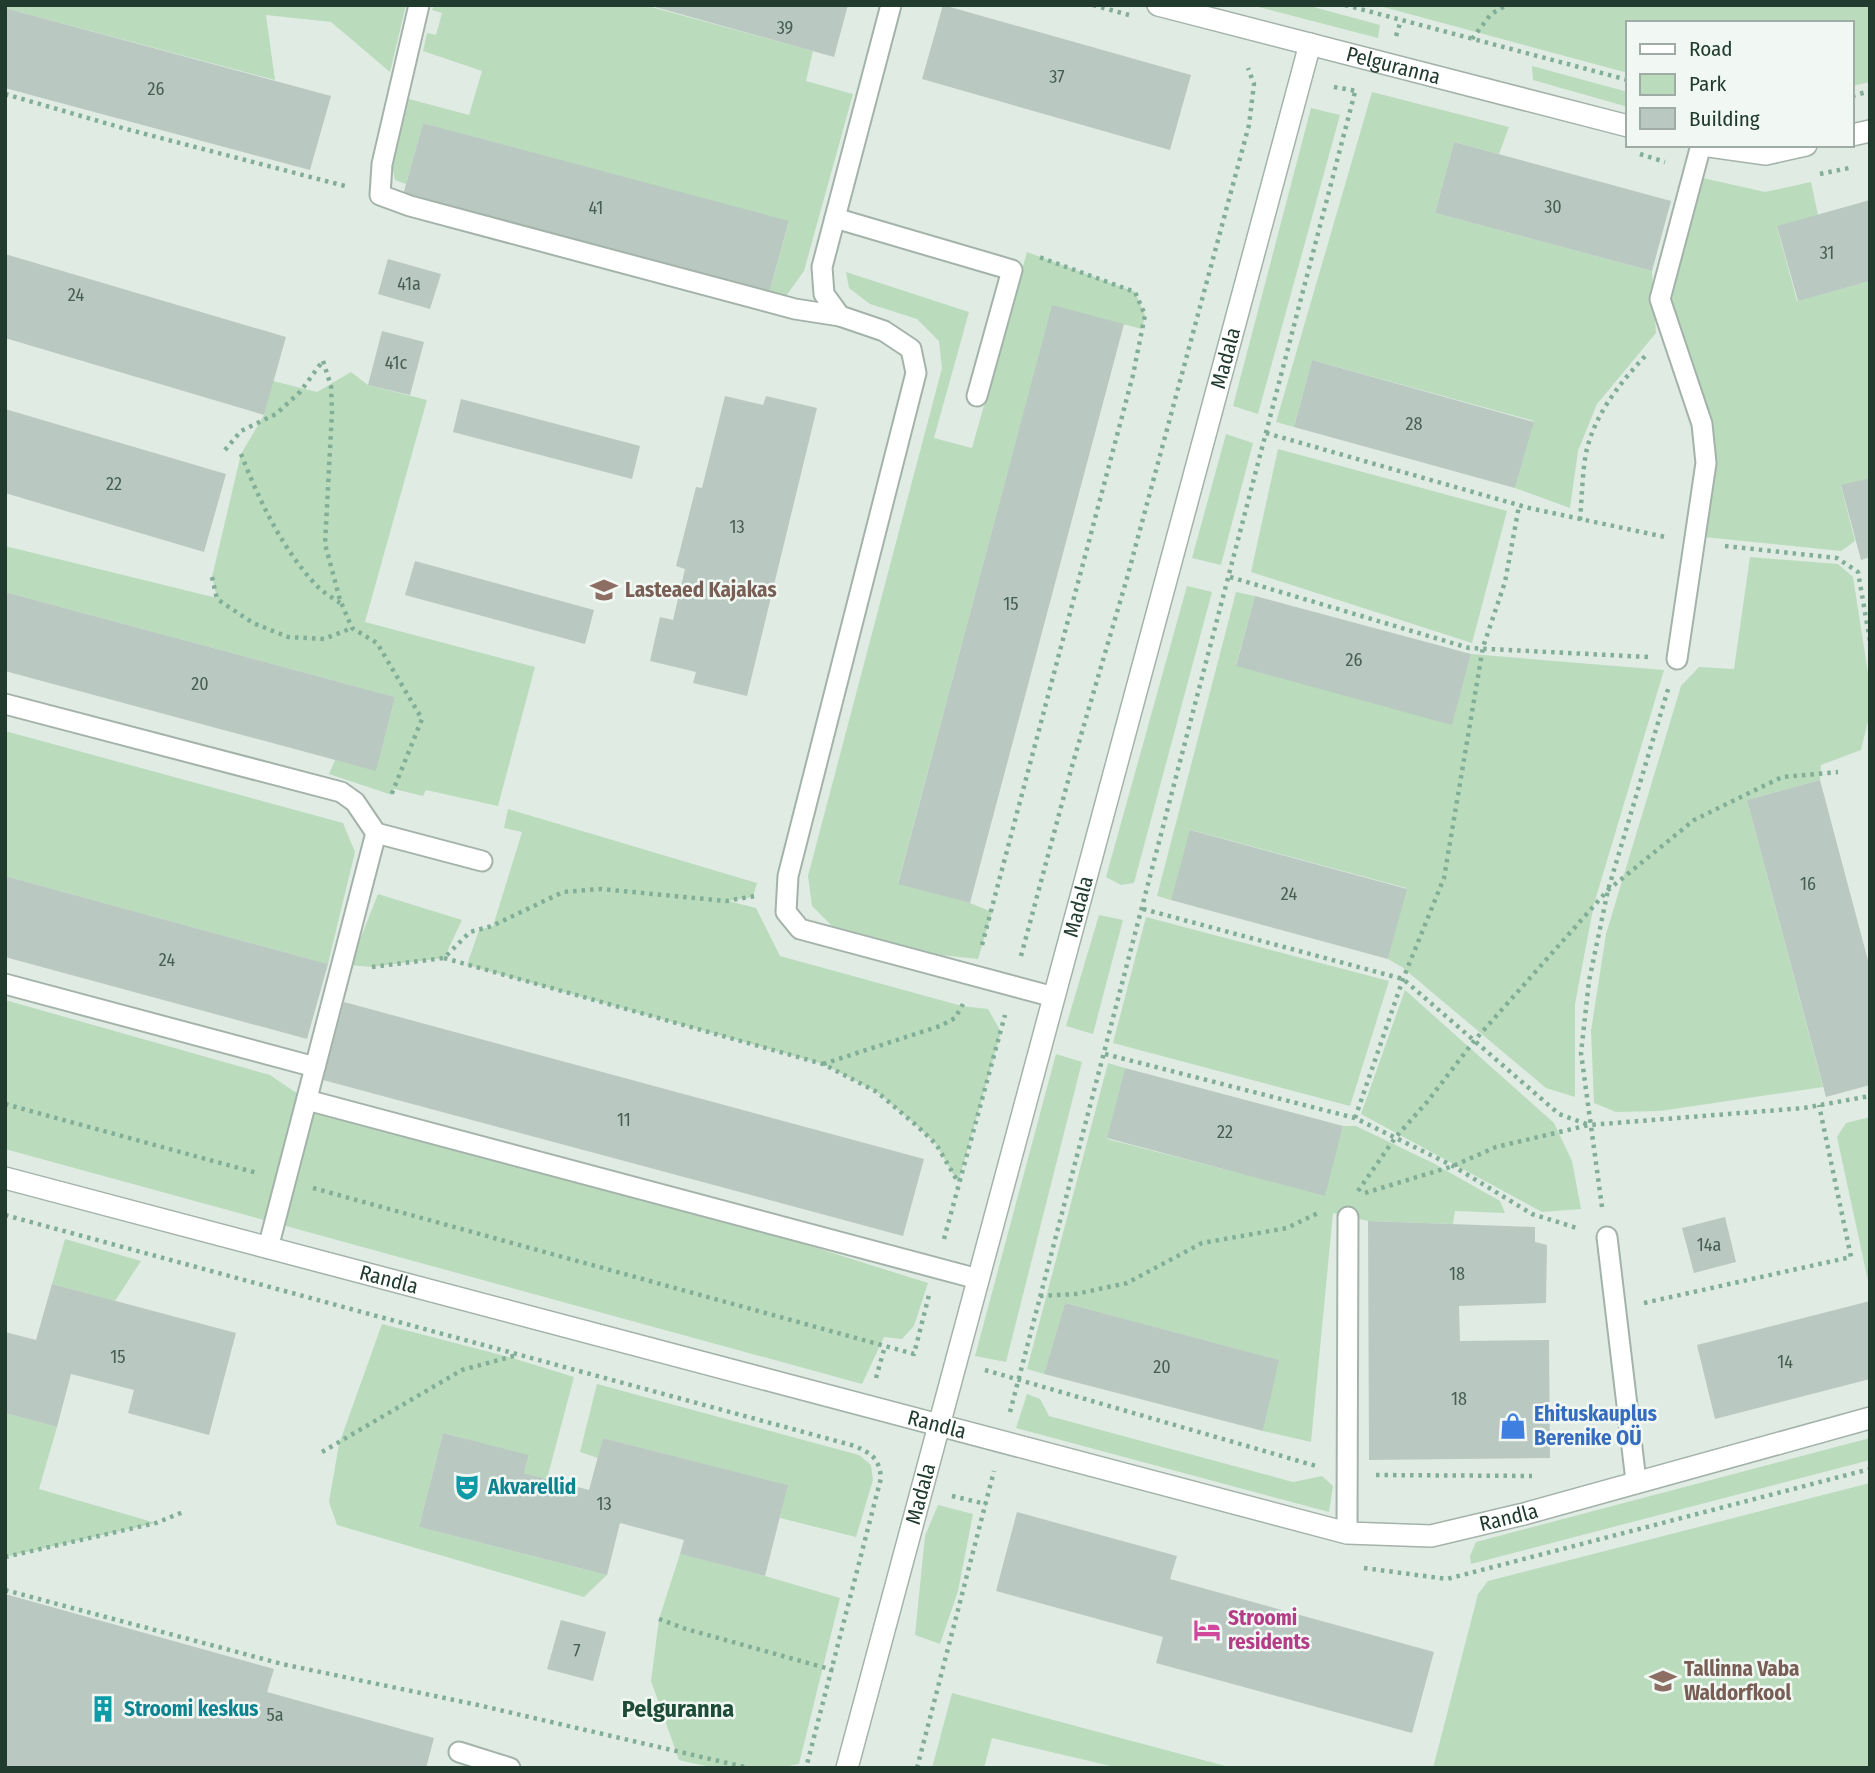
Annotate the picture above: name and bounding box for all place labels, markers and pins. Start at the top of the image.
school or university icon: Lasteaed Kajakas [589,575,619,605]
place label: Lasteaed Kajakas [625,577,777,603]
place label: Ehituskauplus Berenike OÜ [1534,1401,1657,1451]
shop icon: Ehituskauplus Berenike OÜ [1498,1411,1528,1441]
theatre icon: Akvarellid [452,1472,482,1502]
place label: Akvarellid [487,1474,576,1500]
place label: Stroomi residents [1228,1605,1310,1655]
hotel icon: Stroomi residents [1192,1615,1222,1645]
place label: Tallinna Vaba Waldorfkool [1684,1656,1799,1706]
school or university icon: Tallinna Vaba Waldorfkool [1648,1666,1678,1696]
building icon: Stroomi keskus [88,1694,118,1724]
place label: Stroomi keskus [124,1696,259,1722]

